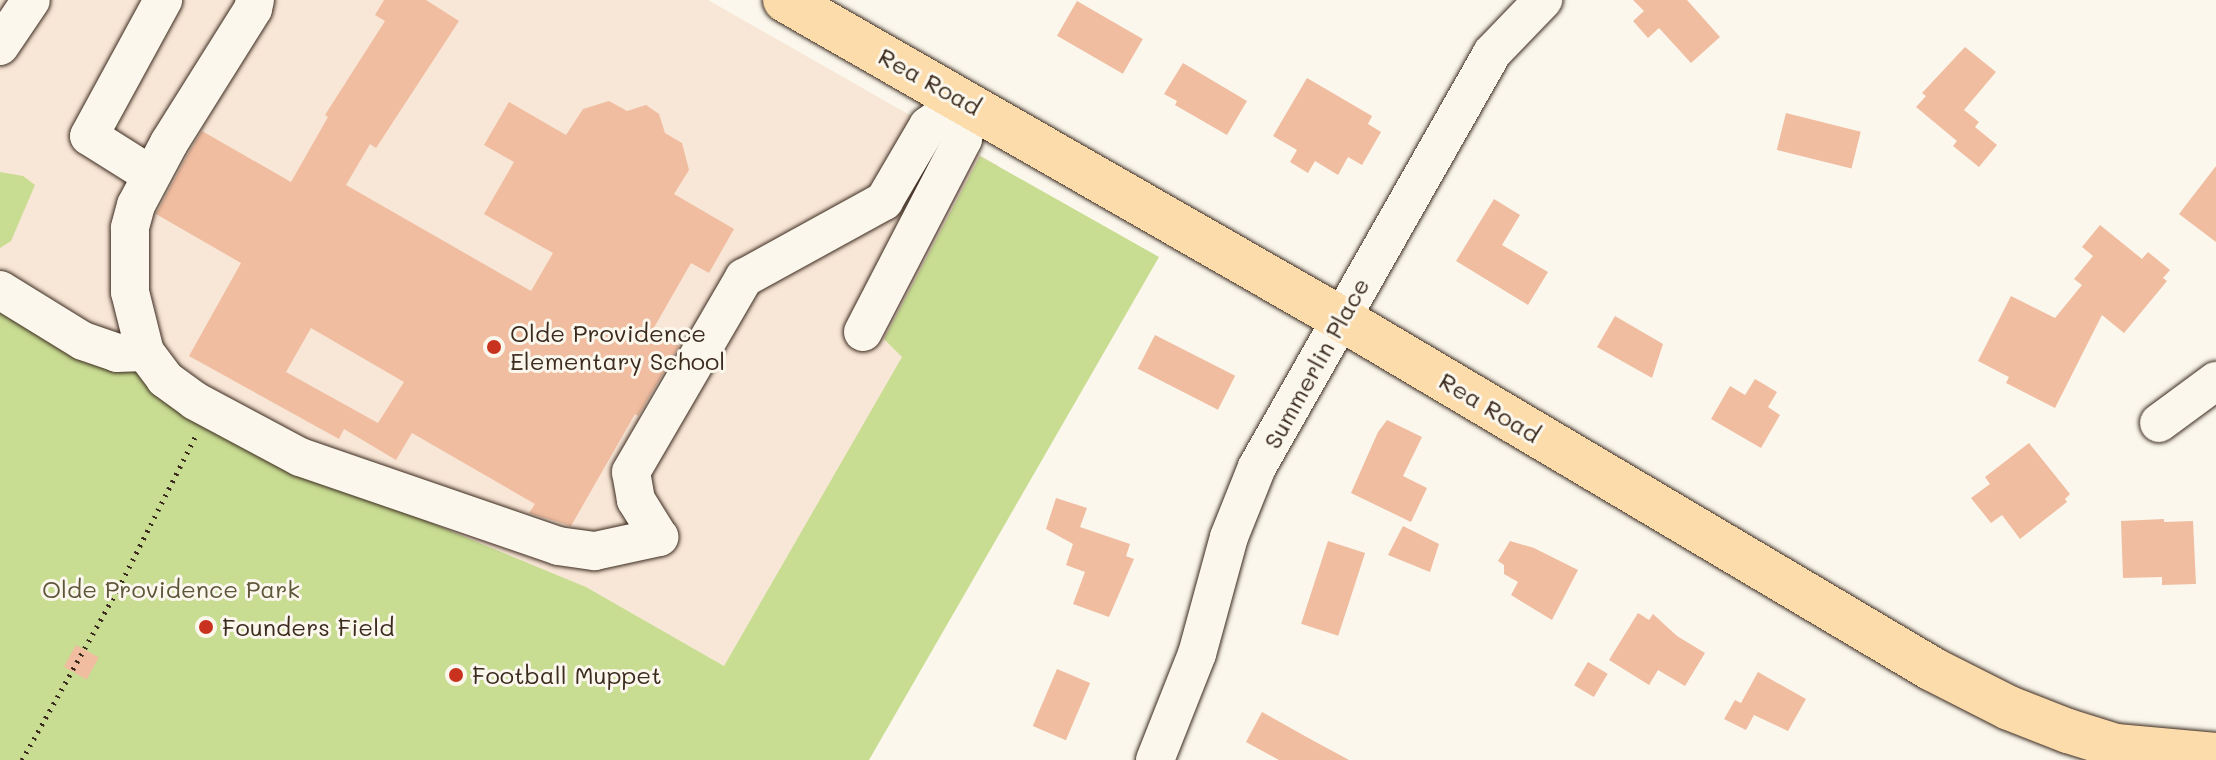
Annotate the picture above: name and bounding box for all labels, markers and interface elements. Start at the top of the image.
street label: Rea Road [874,41,986,121]
street label: Summerlin Place [1257,273,1375,453]
place label: Olde Providence Elementary School [510,319,725,375]
marker: Olde Providence Elementary School [485,338,503,356]
street label: Rea Road [1434,366,1546,448]
park label: Olde Providence Park [42,575,300,603]
place label: Founders Field [222,613,394,641]
marker: Founders Field [197,618,215,636]
place label: Football Muppet [472,661,662,689]
marker: Football Muppet [447,666,465,684]

